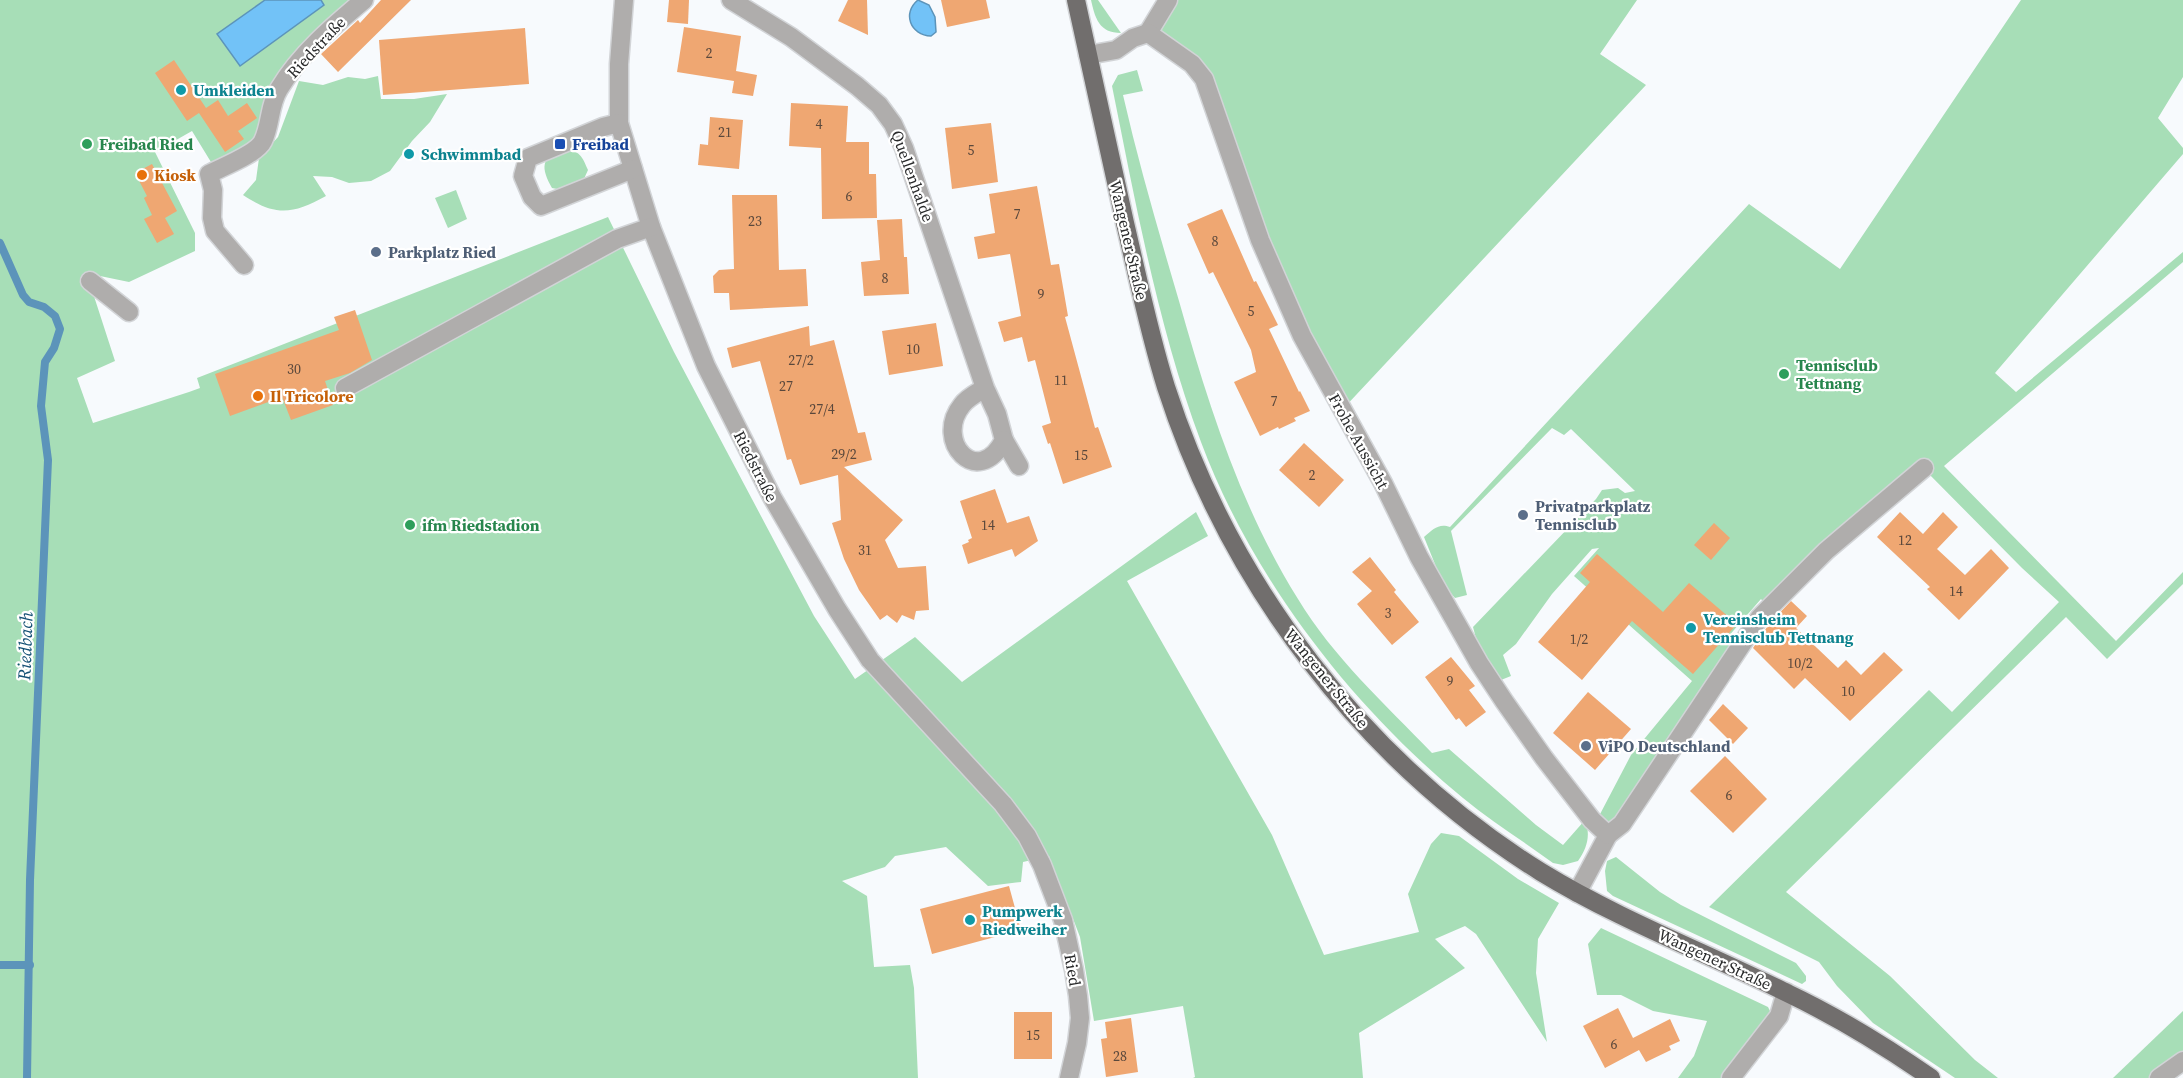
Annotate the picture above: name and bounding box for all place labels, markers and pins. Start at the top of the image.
place label: Umkleiden [193,79,275,101]
marker: Umkleiden [174,83,188,97]
place label: Freibad Ried [99,133,194,155]
place label: Freibad [572,133,629,155]
marker: Freibad Ried [80,137,94,151]
marker: Freibad [553,137,567,151]
place label: Schwimmbad [421,143,522,165]
marker: Schwimmbad [402,147,416,161]
place label: Kiosk [154,164,196,186]
marker: Kiosk [135,168,149,182]
place label: Parkplatz Ried [388,241,497,263]
marker: Parkplatz Ried [369,245,383,259]
place label: Tennisclub Tettnang [1796,354,1878,394]
marker: Tennisclub Tettnang [1777,367,1791,381]
place label: Il Tricolore [270,385,354,407]
marker: Il Tricolore [251,389,265,403]
place label: Privatparkplatz Tennisclub [1535,495,1651,535]
marker: Privatparkplatz Tennisclub [1516,508,1530,522]
place label: ifm Riedstadion [422,514,540,536]
marker: ifm Riedstadion [403,518,417,532]
place label: Vereinsheim Tennisclub Tettnang [1703,608,1854,648]
marker: Vereinsheim Tennisclub Tettnang [1684,621,1698,635]
place label: ViPO Deutschland [1598,735,1731,757]
marker: ViPO Deutschland [1579,739,1593,753]
place label: Pumpwerk Riedweiher [982,900,1067,940]
marker: Pumpwerk Riedweiher [963,913,977,927]

